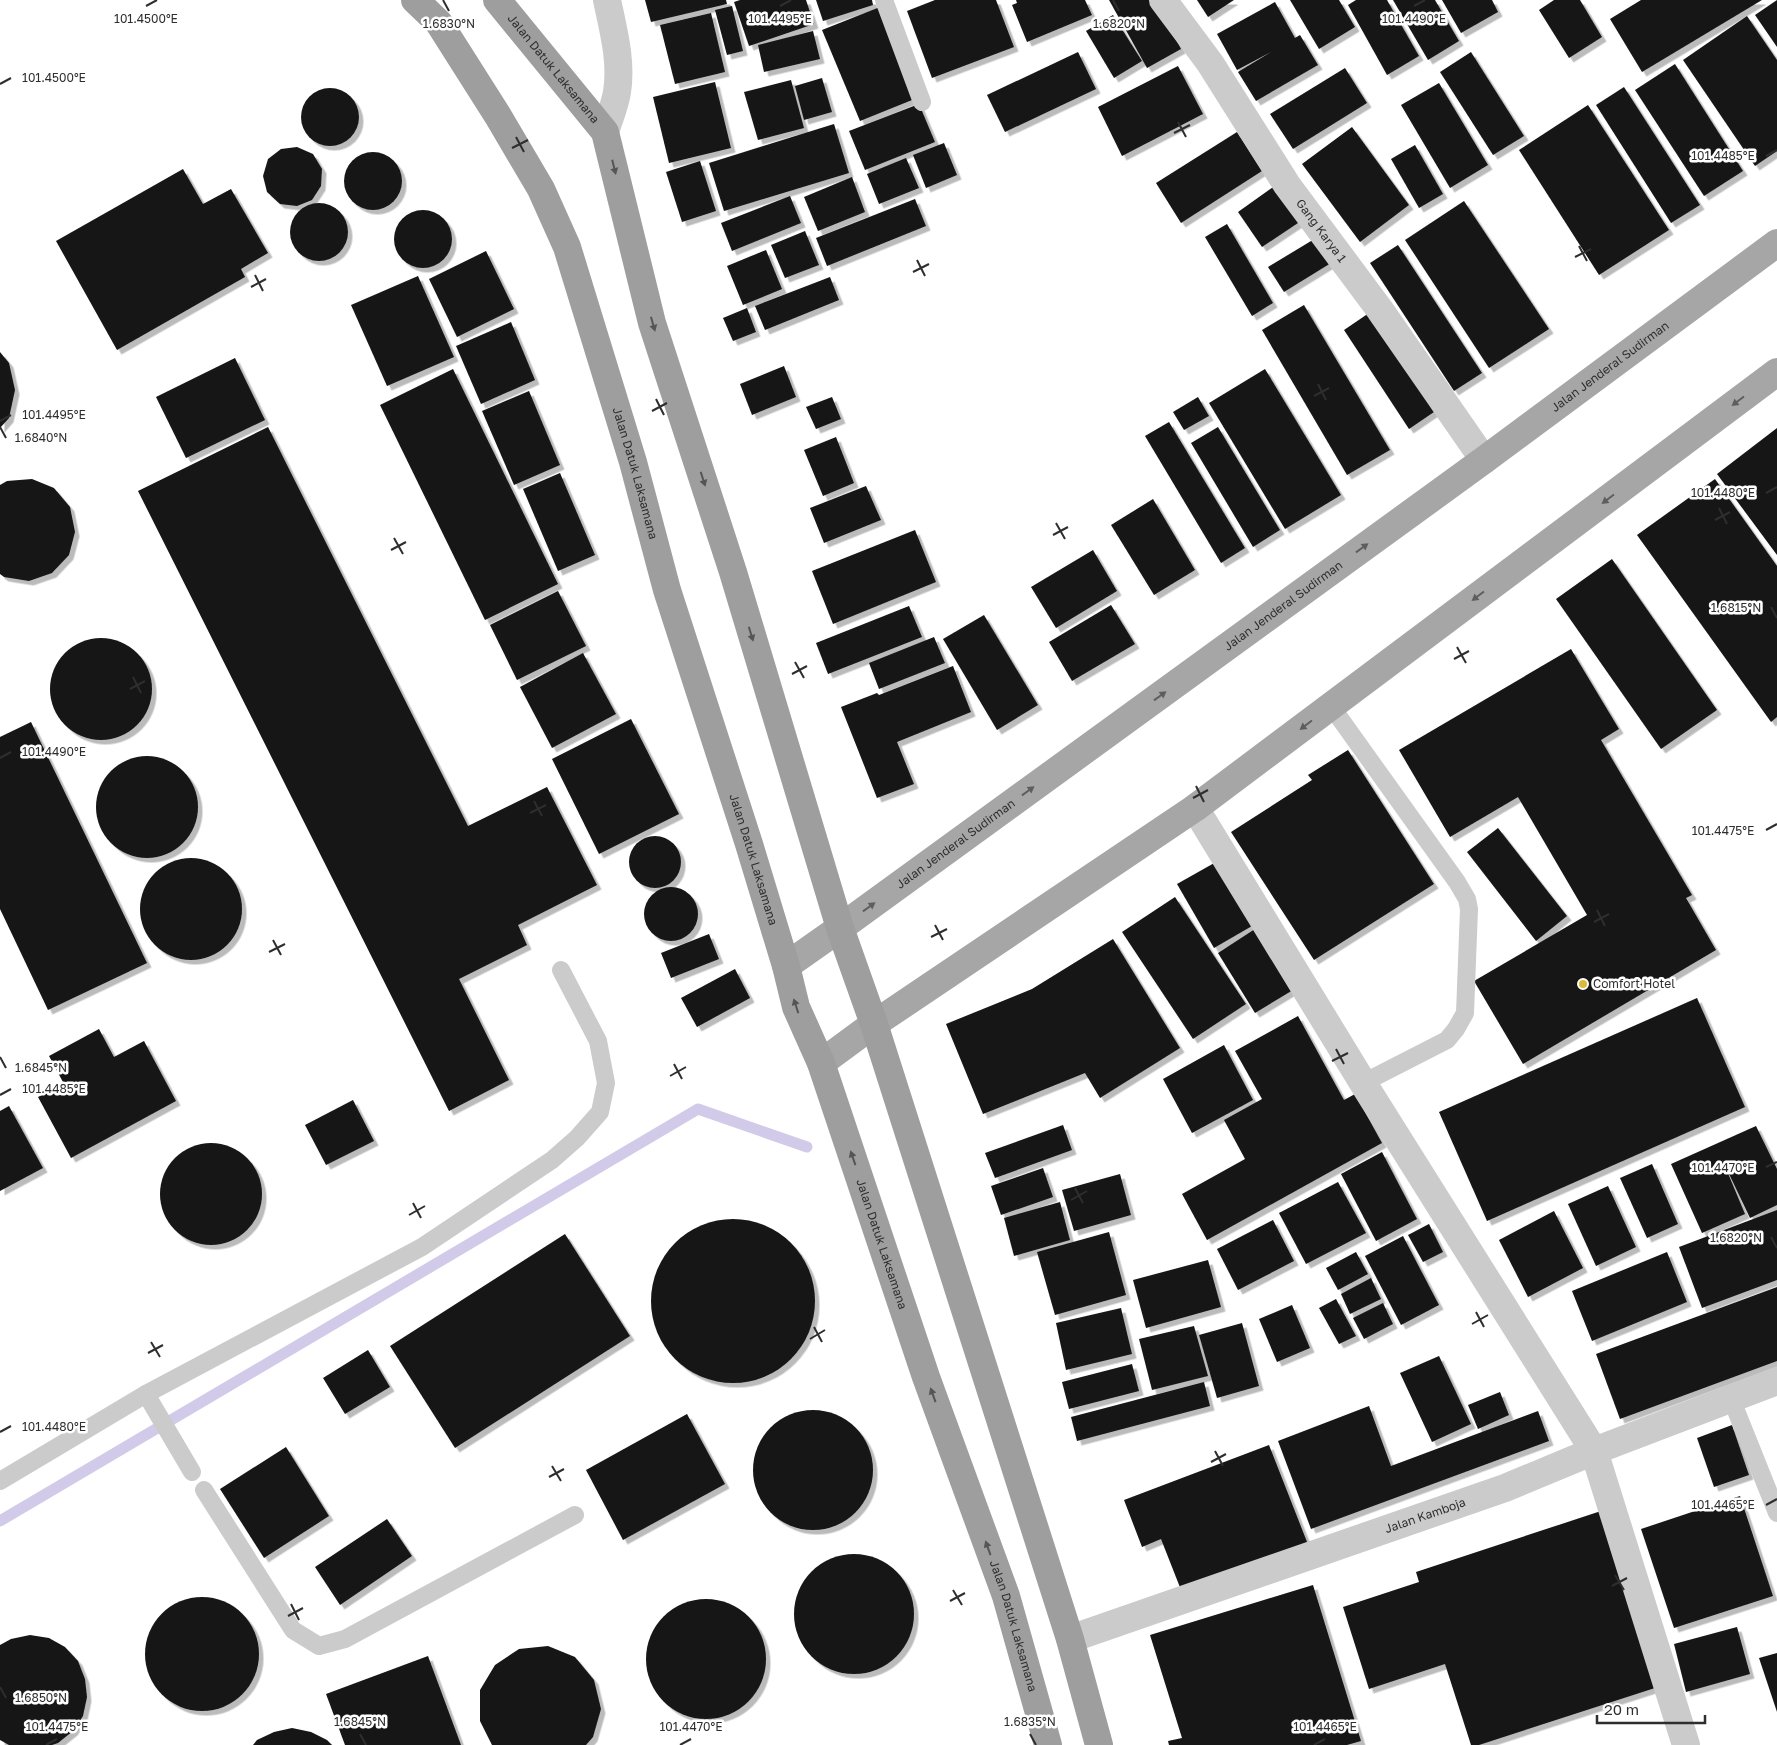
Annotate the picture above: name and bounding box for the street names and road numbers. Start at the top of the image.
street label: Jalan Datuk Laksamana [505,11,603,126]
street label: Gang Karya 1 [1293,196,1350,265]
street label: Jalan Jenderal Sudirman [1548,318,1672,415]
street label: Jalan Datuk Laksamana [610,405,661,541]
street label: Jalan Jenderal Sudirman [1221,557,1345,654]
street label: Jalan Datuk Laksamana [726,792,781,927]
street label: Jalan Jenderal Sudirman [893,795,1018,892]
street label: Jalan Datuk Laksamana [853,1177,911,1311]
street label: Jalan Kamboja [1383,1494,1467,1536]
street label: Jalan Datuk Laksamana [987,1558,1041,1693]

